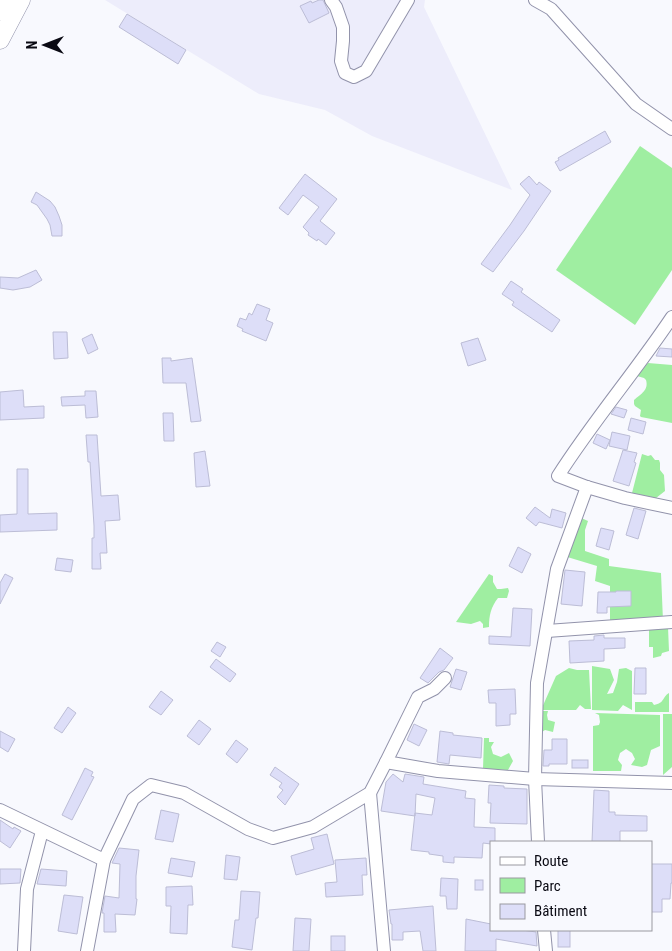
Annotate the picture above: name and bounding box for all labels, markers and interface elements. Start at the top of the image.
north arrow [20,20,70,70]
text: N [24,41,40,49]
legend [490,841,652,931]
text: Route [534,852,568,870]
text: Parc [534,877,561,895]
text: Bâtiment [534,902,587,920]

